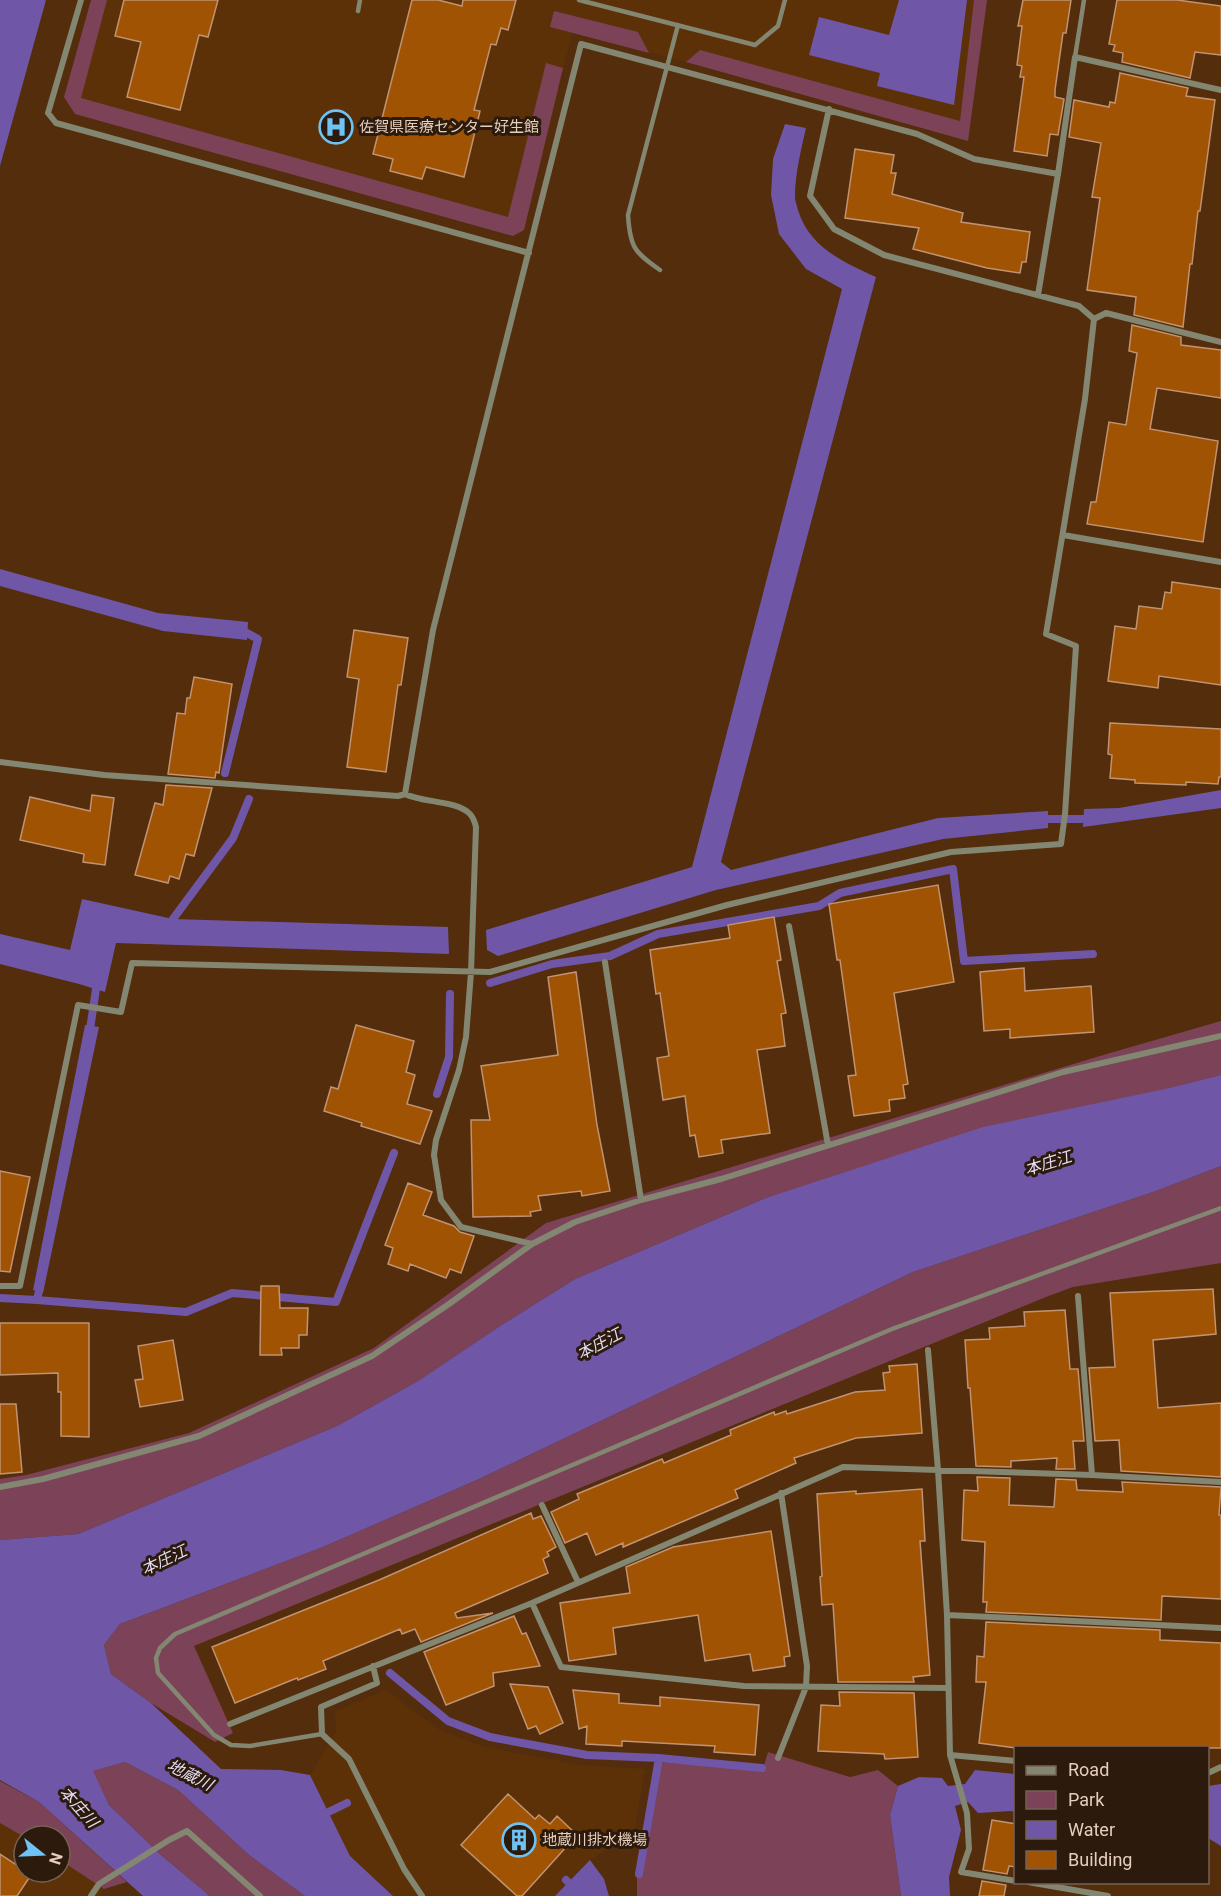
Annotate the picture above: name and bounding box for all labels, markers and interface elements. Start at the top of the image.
hospital icon: 佐賀県医療センター好生館 [318,109,354,145]
place label: 佐賀県医療センター好生館 [359,118,539,136]
water label: 本庄江 [1022,1146,1076,1179]
water label: 本庄江 [573,1323,626,1364]
water label: 本庄江 [138,1540,192,1579]
legend [1014,1746,1209,1884]
water label: 地蔵川 [164,1756,217,1795]
text: Road [1068,1759,1109,1780]
water label: 本庄川 [56,1783,103,1833]
text: Park [1068,1789,1105,1810]
text: Water [1068,1819,1115,1840]
building icon: 地蔵川排水機場 [501,1822,537,1858]
north arrow [12,1824,72,1884]
place label: 地蔵川排水機場 [542,1831,647,1849]
text: Building [1068,1849,1132,1870]
text: N [45,1850,67,1867]

